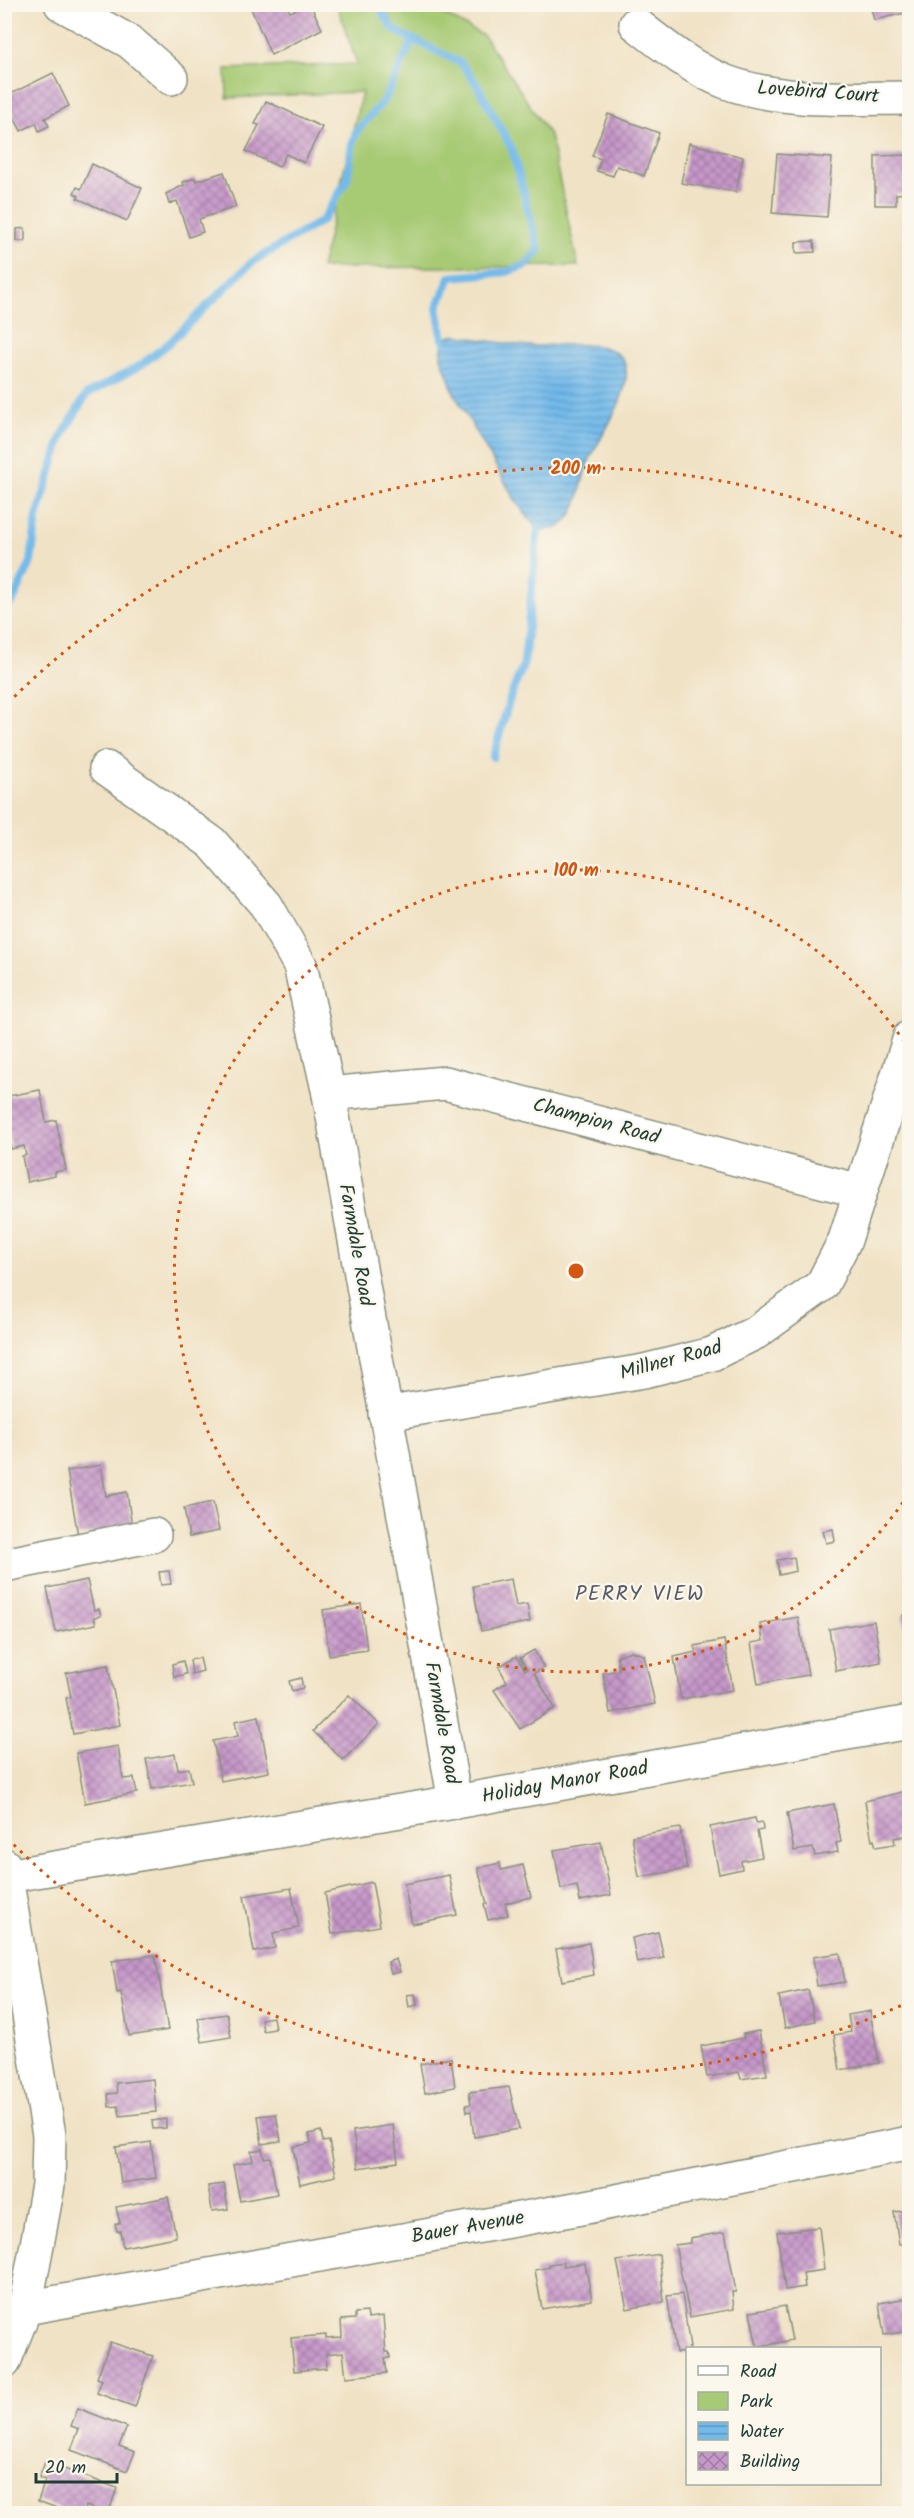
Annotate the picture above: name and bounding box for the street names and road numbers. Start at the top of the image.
street label: Lovebird Court [756,73,880,113]
street label: Champion Road [529,1090,664,1155]
street label: Farmdale Road [328,1181,382,1310]
street label: Millner Road [616,1332,727,1390]
street label: Farmdale Road [414,1659,468,1788]
street label: Holiday Manor Road [479,1752,652,1813]
street label: Bauer Avenue [409,2202,527,2254]

